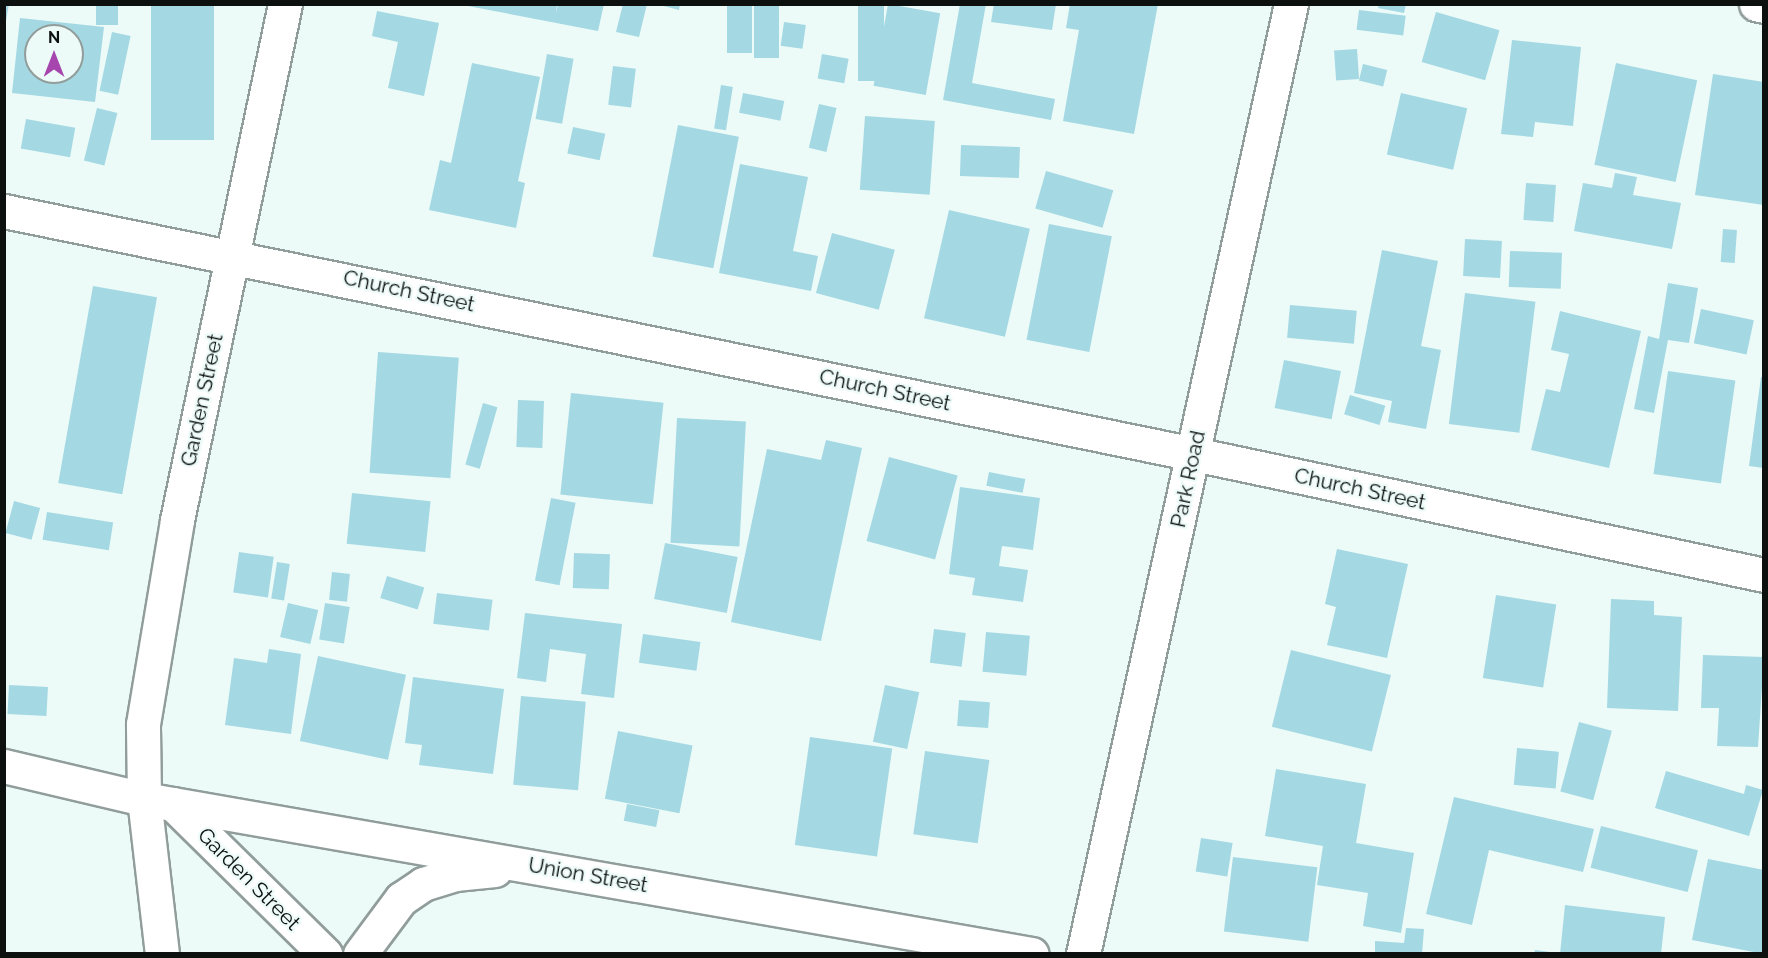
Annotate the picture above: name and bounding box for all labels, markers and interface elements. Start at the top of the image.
north arrow [24,24,84,84]
text: N [48,28,60,47]
street label: Church Street [341,265,477,317]
street label: Garden Street [176,331,228,469]
street label: Church Street [817,364,953,416]
street label: Park Road [1165,428,1211,530]
street label: Church Street [1292,463,1428,515]
street label: Garden Street [192,822,306,936]
street label: Union Street [526,852,650,898]

